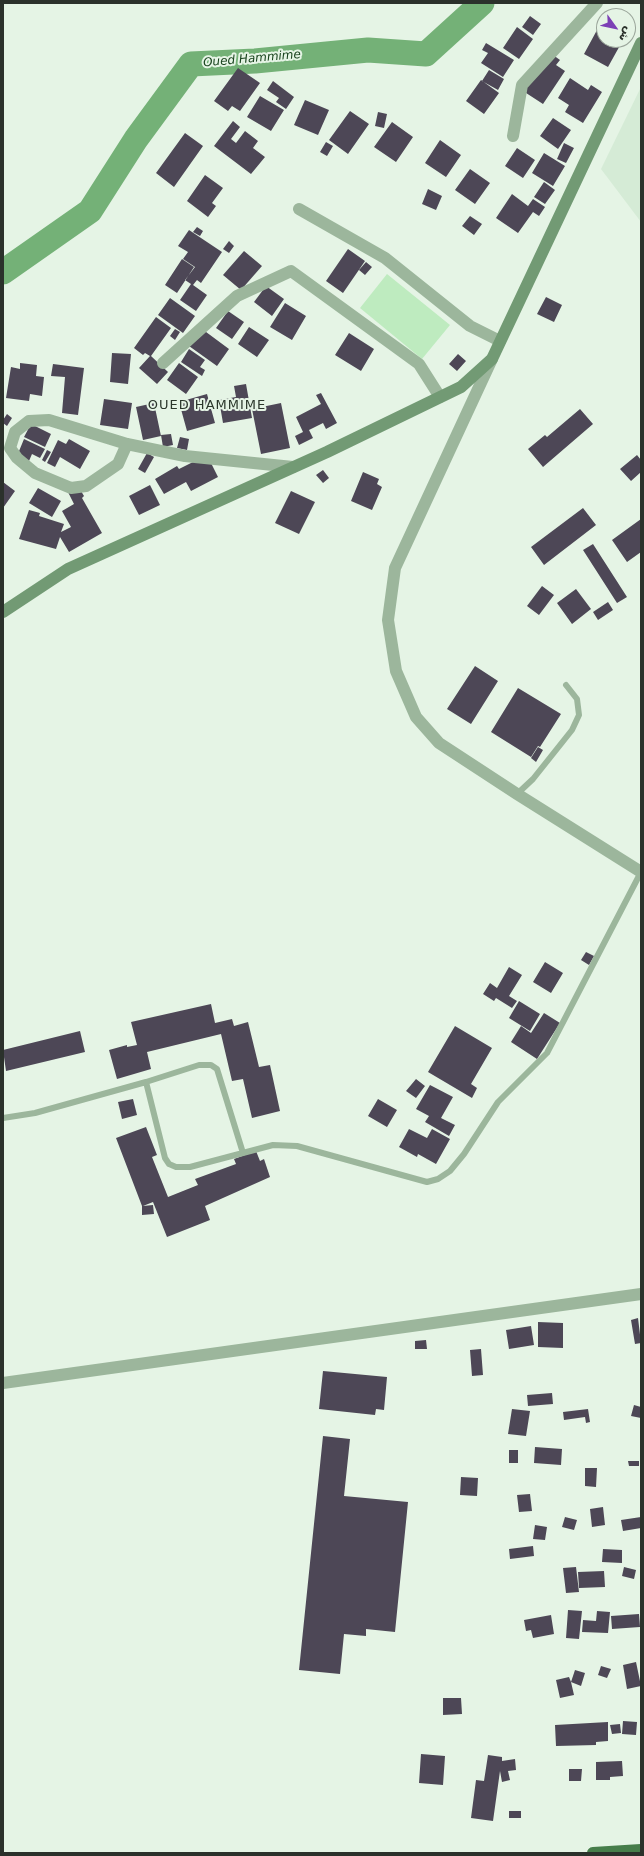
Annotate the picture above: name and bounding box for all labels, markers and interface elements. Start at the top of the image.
north arrow [596,8,636,48]
text: ش [616,24,635,44]
water label: Oued Hammime [203,48,301,70]
district label: OUED HAMMIME [148,398,266,414]

